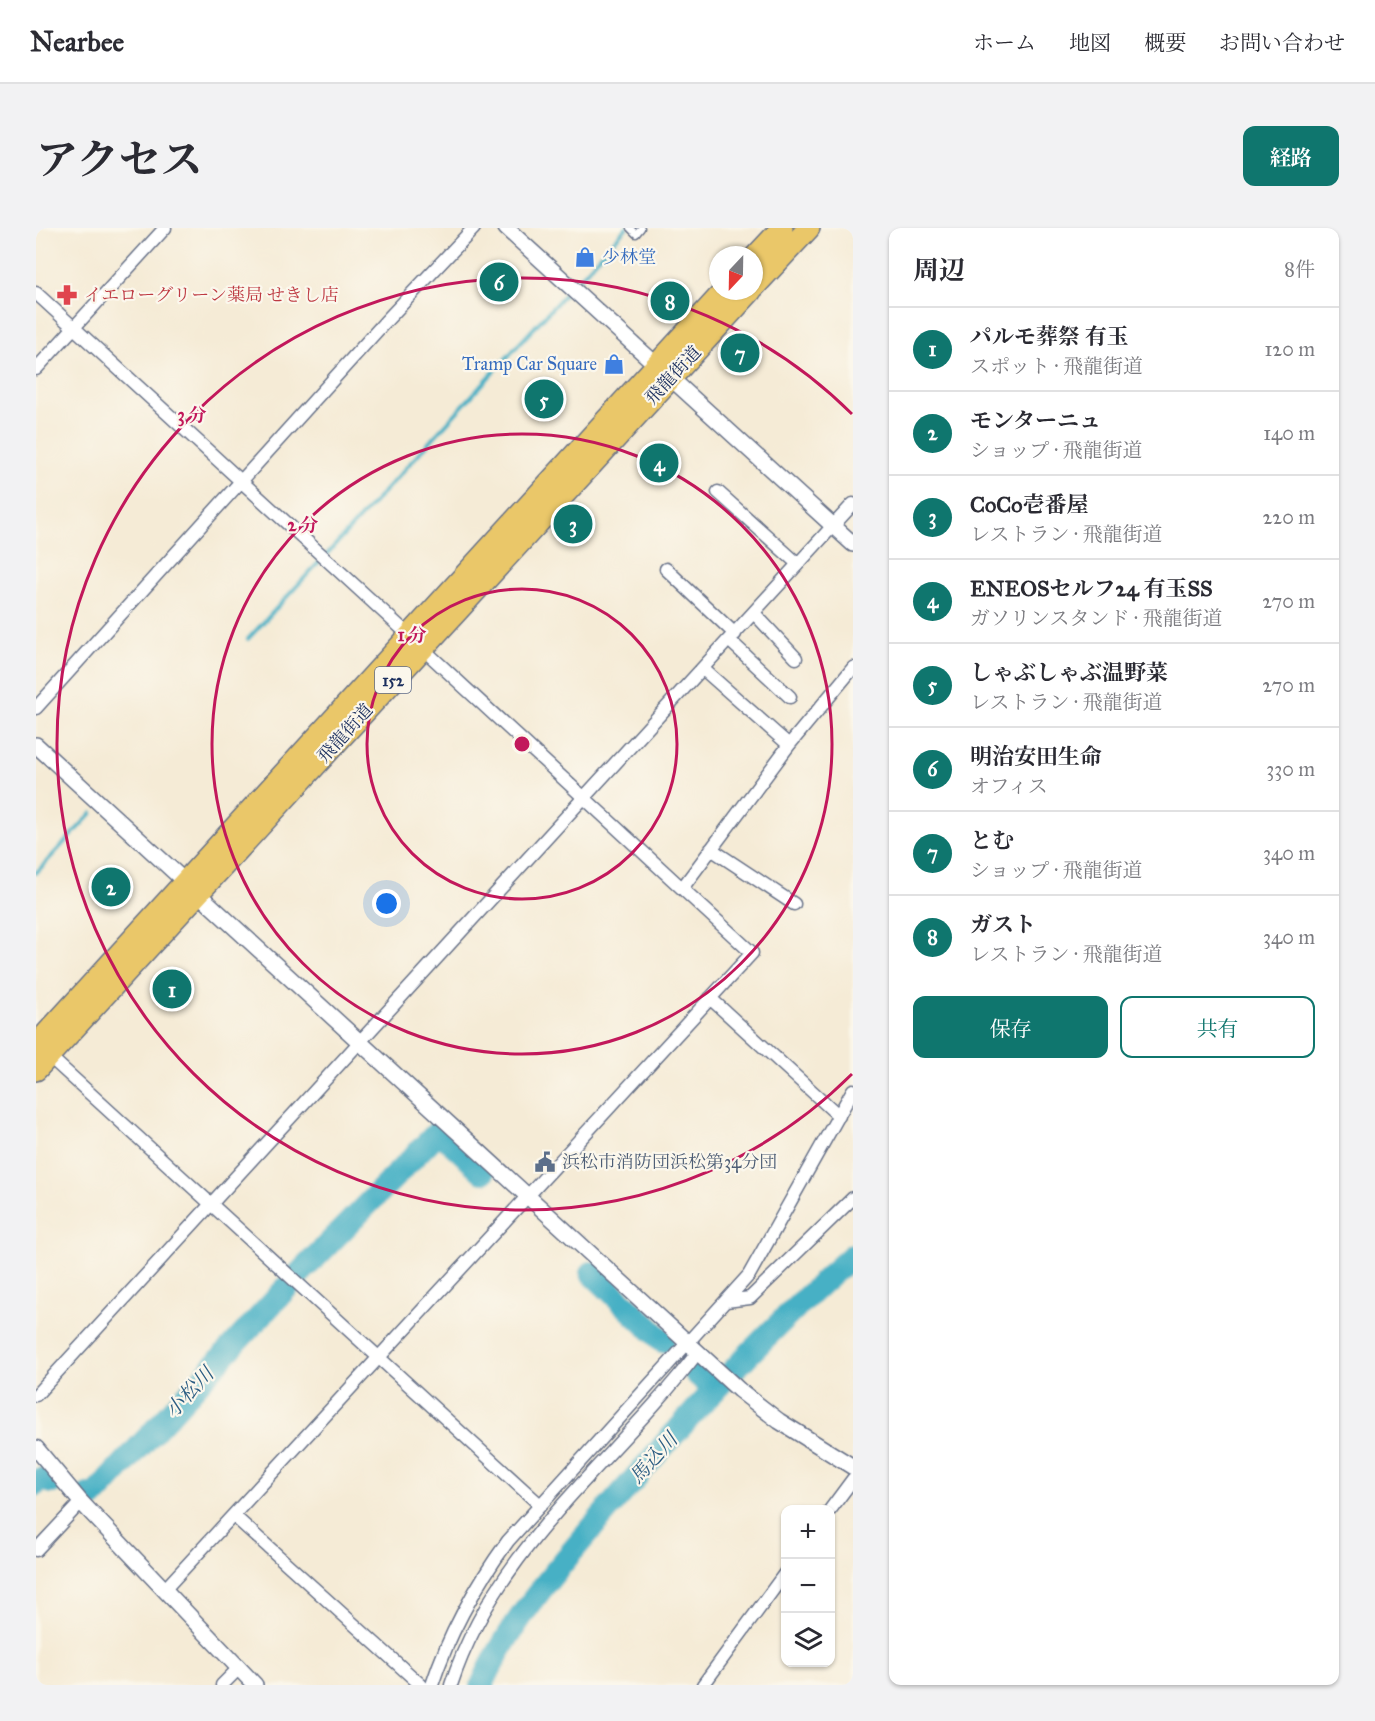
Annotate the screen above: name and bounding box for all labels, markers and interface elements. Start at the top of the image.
text: Nearbee [30,24,124,59]
text: ホーム [973,30,1036,56]
text: 地図 [1069,30,1111,56]
text: 概要 [1144,30,1186,56]
text: お問い合わせ [1219,30,1345,56]
button: 経路 [1243,126,1339,186]
text: アクセス [36,134,203,186]
shop icon: 少林堂 [573,245,597,269]
place label: 少林堂 [602,246,656,268]
north arrow [709,246,763,300]
text: 周辺 [913,254,965,286]
text: 8件 [1284,257,1315,281]
pin: 6 [480,260,518,304]
pin: 8 [650,278,690,324]
pharmacy icon: イエローグリーン薬局 せきし店 [55,283,79,307]
place label: イエローグリーン薬局 せきし店 [84,284,339,306]
text: パルモ葬祭 有玉 [970,323,1129,350]
pin: 7 [720,330,760,376]
text: 1 [929,337,936,361]
text: 120 m [1264,337,1315,361]
street label: 飛龍街道 [640,341,706,409]
shop icon: Tramp Car Square [602,352,626,376]
place label: Tramp Car Square [462,353,597,376]
text: スポット · 飛龍街道 [970,354,1143,378]
pin: 5 [524,376,564,422]
text: 3 分 [177,404,207,427]
text: モンターニュ [970,407,1101,434]
text: 2 [928,421,937,445]
text: 140 m [1263,421,1315,445]
text: ショップ · 飛龍街道 [970,438,1143,462]
pin: 4 [640,440,678,486]
text: CoCo壱番屋 [970,491,1089,518]
pin: 3 [554,502,592,546]
text: 3 [929,505,937,529]
text: 220 m [1263,505,1315,529]
text: 2 分 [288,514,318,536]
text: レストラン · 飛龍街道 [970,522,1162,546]
text: ENEOSセルフ24 有玉SS [970,575,1213,602]
text: 4 [927,589,938,613]
text: 270 m [1262,589,1315,613]
text: ガソリンスタンド · 飛龍街道 [970,606,1222,630]
text: 1 分 [398,624,427,646]
text: しゃぶしゃぶ温野菜 [970,659,1168,686]
road number: 152 [375,667,411,693]
text: 5 [928,673,937,697]
text: 270 m [1262,673,1315,697]
text: レストラン · 飛龍街道 [970,690,1162,714]
street label: 飛龍街道 [313,699,377,767]
centre of rings [512,734,532,754]
text: 明治安田生命 [970,743,1102,770]
text: 6 [927,757,938,781]
text: 330 m [1266,757,1315,781]
text: オフィス [970,774,1048,798]
text: とむ [970,827,1014,854]
text: 7 [927,841,938,865]
text: 340 m [1263,841,1315,865]
text: ショップ · 飛龍街道 [970,858,1143,882]
pin: 2 [92,864,130,910]
your location [372,889,401,918]
text: ガスト [970,911,1036,938]
text: 8 [927,925,938,949]
text: 340 m [1263,925,1315,949]
text: レストラン · 飛龍街道 [970,942,1162,966]
pin: 1 [152,966,192,1011]
button: 保存 [913,996,1108,1058]
button: 共有 [1120,996,1315,1058]
public building icon: 浜松市消防団浜松第34分団 [533,1150,557,1174]
place label: 浜松市消防団浜松第34分団 [562,1151,777,1173]
water label: 小松川 [160,1360,220,1422]
water label: 馬込川 [624,1426,683,1488]
map controls [781,1505,835,1667]
button: + [781,1505,835,1559]
button: − [781,1559,835,1613]
button: layers [781,1613,835,1667]

